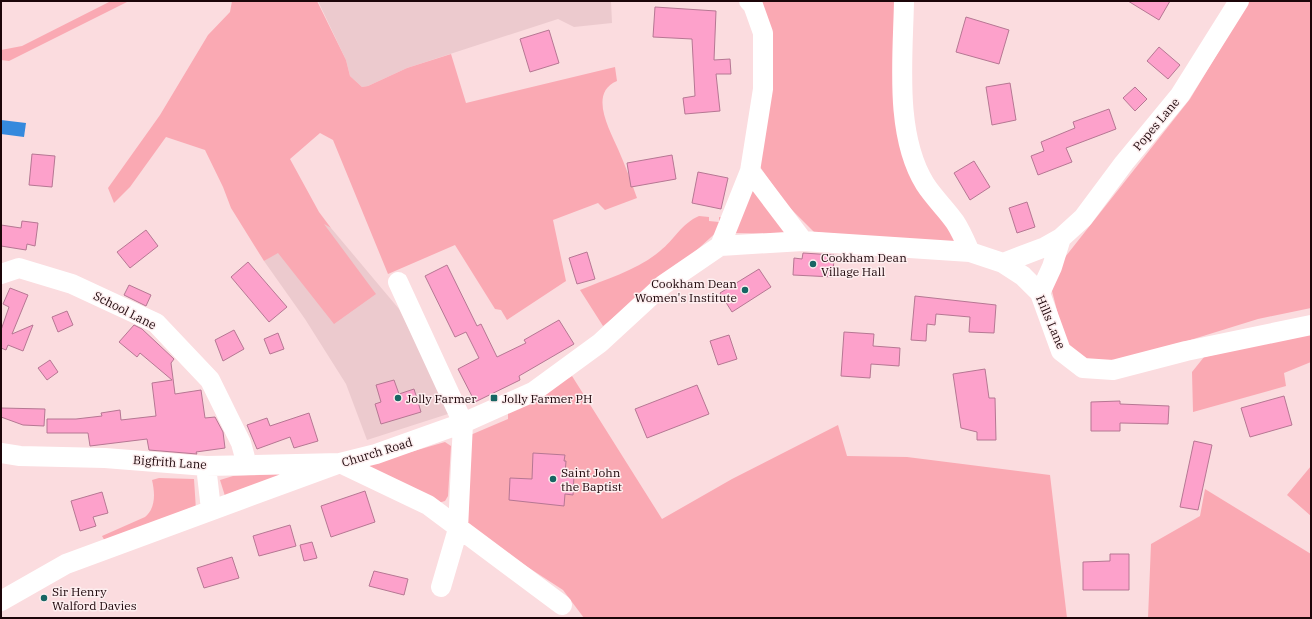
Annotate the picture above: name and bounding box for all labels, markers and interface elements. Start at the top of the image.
street label: Popes Lane [1130,95,1182,153]
place label: Cookham Dean Village Hall [821,250,907,279]
marker: Cookham Dean Village Hall [808,259,818,269]
place label: Cookham Dean Women's Institute [635,276,737,305]
marker: Cookham Dean Women's Institute [740,285,750,295]
street label: School Lane [91,288,159,332]
street label: Hills Lane [1033,293,1069,351]
place label: Jolly Farmer [406,391,477,406]
place label: Jolly Farmer PH [502,391,592,406]
marker: Jolly Farmer [393,393,403,403]
marker: Jolly Farmer PH [489,393,499,403]
street label: Church Road [340,434,414,470]
street label: Bigfrith Lane [133,452,207,472]
place label: Saint John the Baptist [561,465,622,494]
marker: Saint John the Baptist [548,474,558,484]
place label: Sir Henry Walford Davies [52,584,137,613]
marker: Sir Henry Walford Davies [39,593,49,603]

